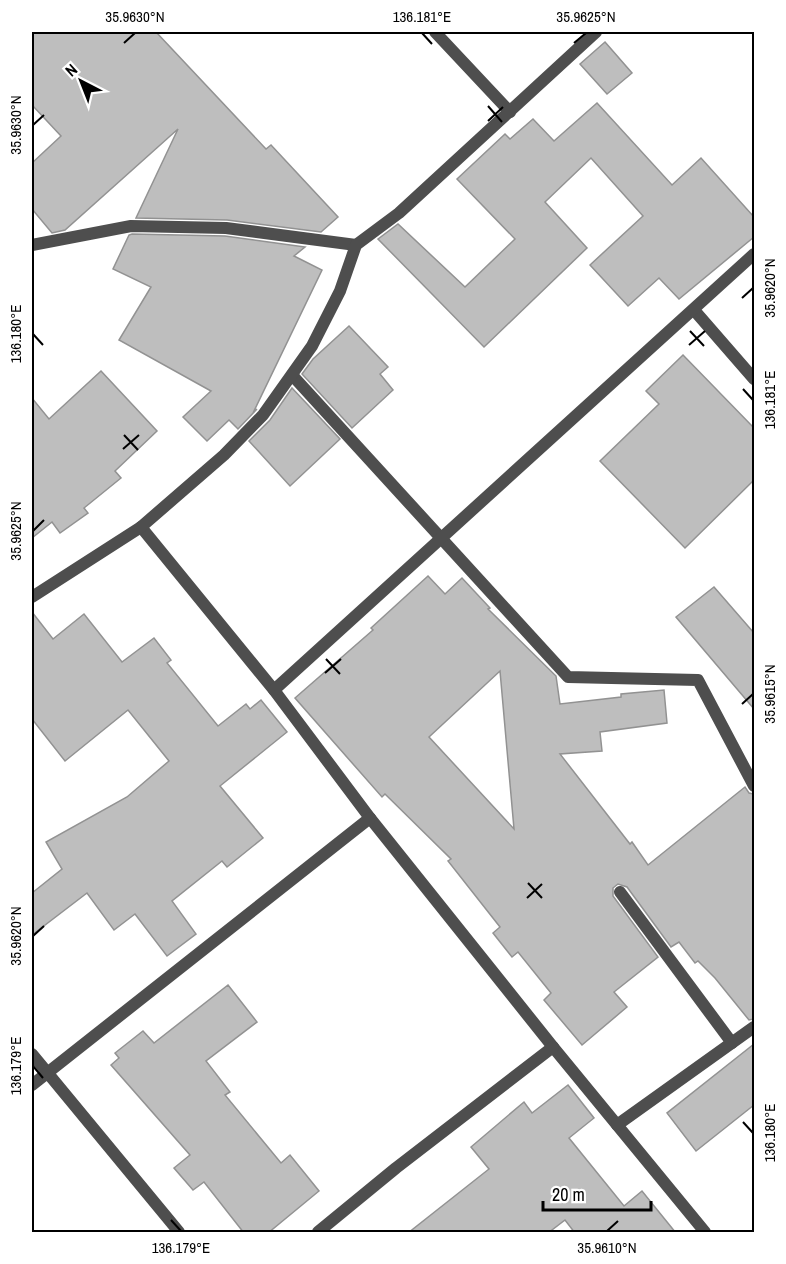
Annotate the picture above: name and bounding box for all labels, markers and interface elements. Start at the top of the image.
text: 35.9630°N [105,6,165,27]
text: 136.181°E [393,6,451,27]
text: 35.9625°N [556,6,616,27]
north arrow [51,51,111,111]
text: N [60,59,82,81]
text: 35.9630°N [5,95,26,155]
text: 35.9620°N [759,258,780,318]
text: 136.180°E [5,305,26,363]
text: 136.181°E [759,371,780,429]
text: 35.9625°N [5,501,26,561]
text: 35.9615°N [759,664,780,724]
text: 35.9620°N [5,906,26,966]
text: 136.179°E [5,1037,26,1095]
text: 136.180°E [759,1104,780,1162]
scale bar [543,1174,651,1212]
text: 20 m [552,1182,585,1207]
text: 136.179°E [152,1237,210,1258]
text: 35.9610°N [577,1237,637,1258]

